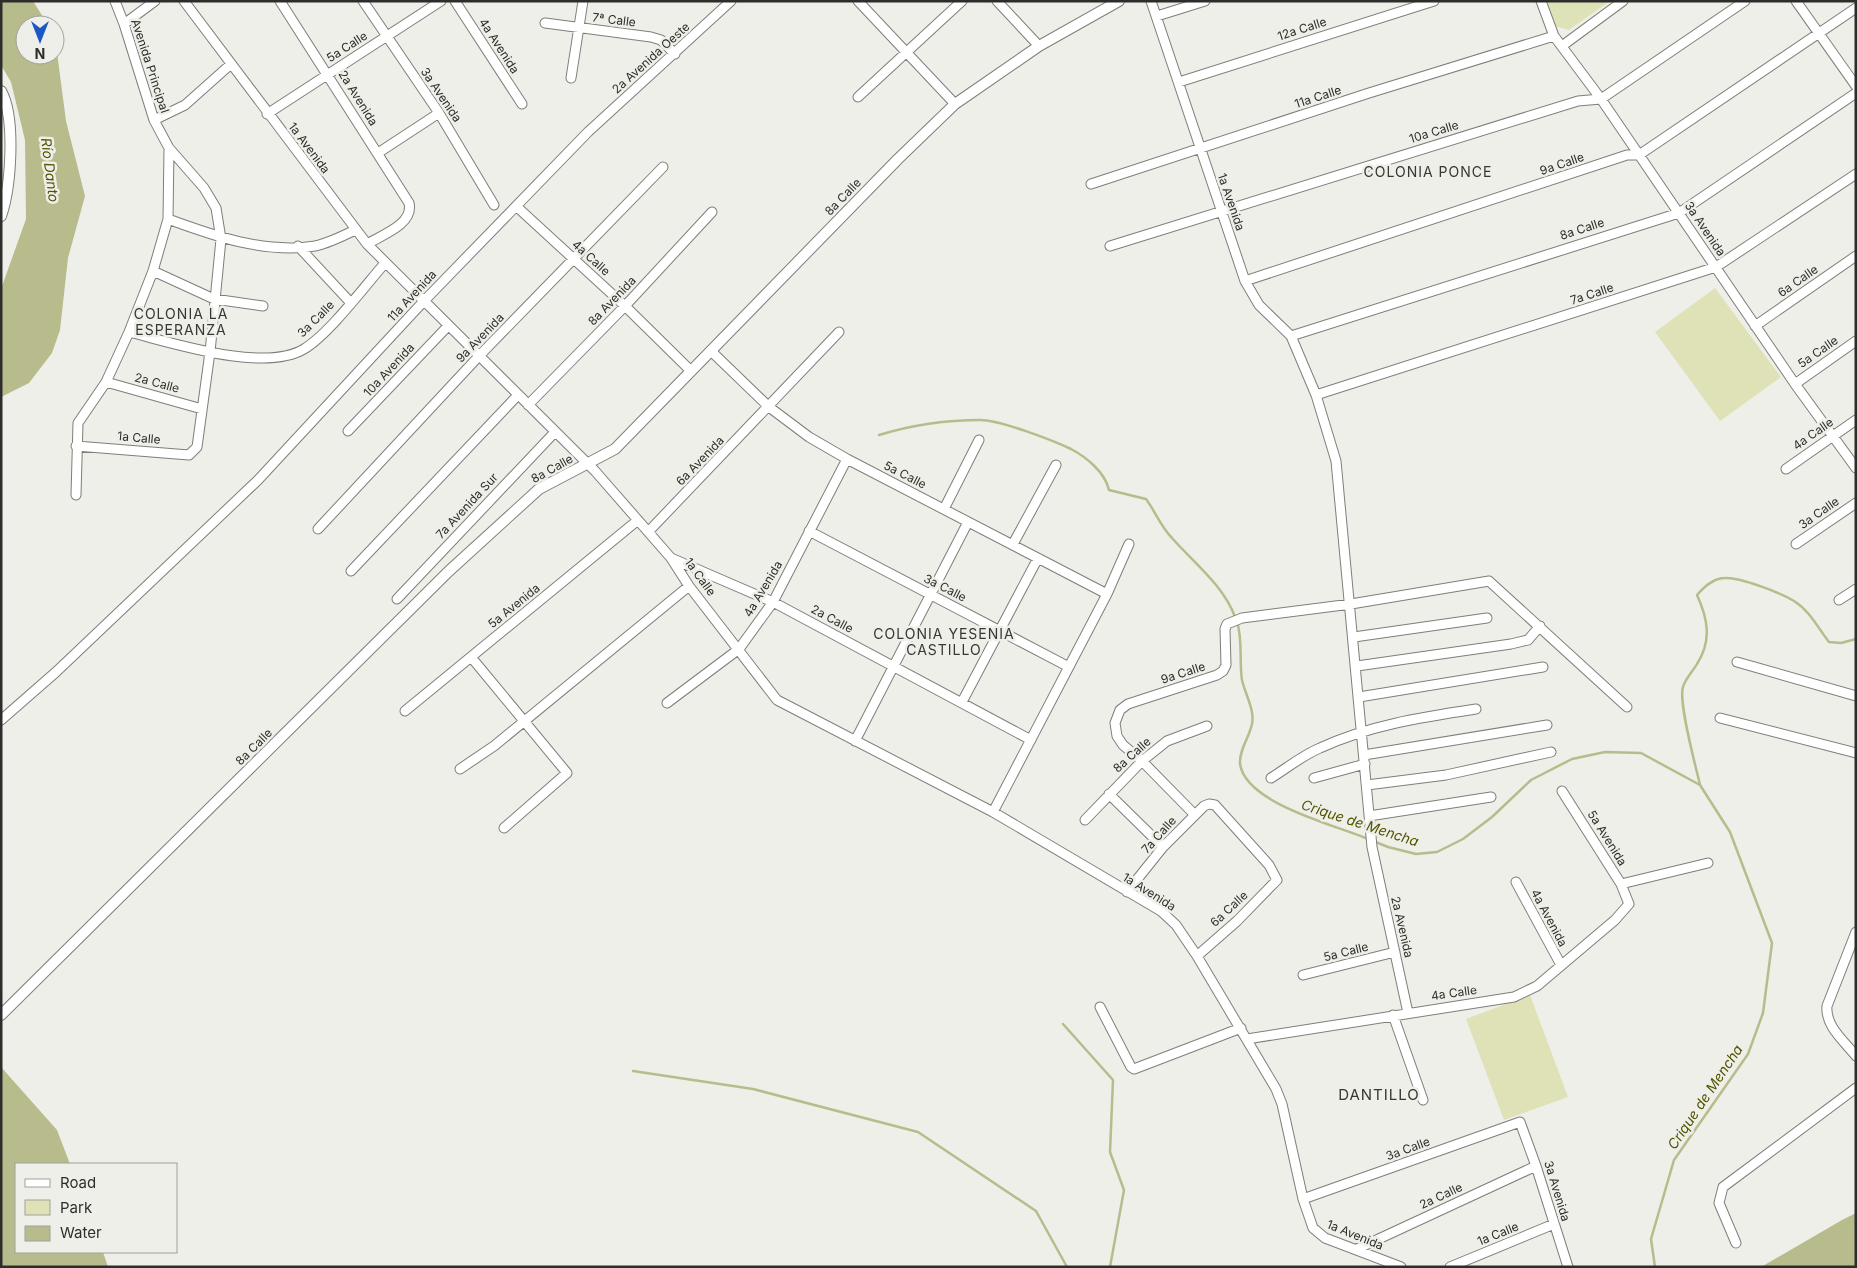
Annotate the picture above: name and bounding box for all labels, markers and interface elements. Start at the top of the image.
street label: 7ª Calle [591,9,637,30]
street label: 12a Calle [1275,14,1328,43]
north arrow [15,15,65,65]
street label: 4a Avenida [476,15,523,76]
street label: Avenida Principal [128,17,173,115]
street label: 2a Avenida Oeste [609,19,693,96]
street label: 5a Calle [323,28,370,65]
text: N [35,45,45,62]
street label: 3a Avenida [418,65,465,125]
street label: 2a Avenida [336,67,381,128]
street label: 11a Calle [1293,82,1343,111]
street label: 10a Calle [1407,117,1460,146]
street label: 1a Avenida [285,119,333,176]
water label: Río Danto [38,137,63,203]
street label: 9a Calle [1538,149,1586,178]
district label: COLONIA PONCE [1364,163,1492,180]
street label: 1a Avenida [1215,171,1248,233]
street label: 8a Calle [821,175,864,218]
street label: 3a Avenida [1682,199,1729,259]
street label: 8a Calle [1558,214,1606,243]
street label: 4a Calle [569,237,614,279]
street label: 6a Calle [1775,261,1821,300]
street label: 11a Avenida [384,267,439,325]
street label: 8a Avenida [585,273,639,328]
street label: 7a Calle [1568,279,1615,308]
street label: 3a Calle [294,297,337,340]
district label: COLONIA LA ESPERANZA [134,305,228,338]
street label: 9a Avenida [452,310,507,365]
street label: 5a Calle [1795,332,1841,371]
street label: 10a Avenida [360,340,417,400]
street label: 2a Calle [133,369,181,396]
street label: 4a Calle [1789,414,1836,453]
street label: 1a Calle [117,428,161,447]
street label: 6a Avenida [672,433,727,488]
street label: 8a Calle [528,451,575,486]
street label: 5a Calle [881,457,929,492]
street label: 7a Avenida Sur [432,469,501,542]
street label: 3a Calle [1796,493,1842,532]
street label: 1a Calle [682,555,719,599]
street label: 4a Avenida [740,558,785,620]
street label: 3a Calle [921,570,969,605]
street label: 5a Avenida [485,580,543,631]
street label: 2a Calle [809,601,856,636]
district label: COLONIA YESENIA CASTILLO [873,625,1015,658]
street label: 9a Calle [1159,658,1207,687]
street label: 8a Calle [232,725,275,768]
street label: 8a Calle [1110,734,1154,776]
water label: Crique de Mencha [1299,796,1421,850]
street label: 5a Avenida [1585,807,1630,868]
street label: 7a Calle [1138,813,1179,856]
street label: 1a Avenida [1120,869,1179,914]
street label: 4a Avenida [1528,886,1571,949]
street label: 6a Calle [1207,888,1251,930]
street label: 2a Avenida [1388,895,1417,959]
street label: 5a Calle [1322,939,1370,964]
street label: 4a Calle [1430,982,1478,1003]
water label: Crique de Mencha [1663,1041,1746,1152]
district label: DANTILLO [1338,1085,1420,1104]
street label: 3a Calle [1384,1134,1432,1163]
street label: 3a Avenida [1541,1159,1574,1223]
legend [15,1163,178,1253]
text: Road [60,1173,96,1192]
street label: 2a Calle [1417,1179,1465,1212]
text: Park [60,1198,93,1217]
street label: 1a Avenida [1325,1216,1386,1253]
street label: 1a Calle [1475,1218,1521,1249]
text: Water [60,1223,102,1242]

